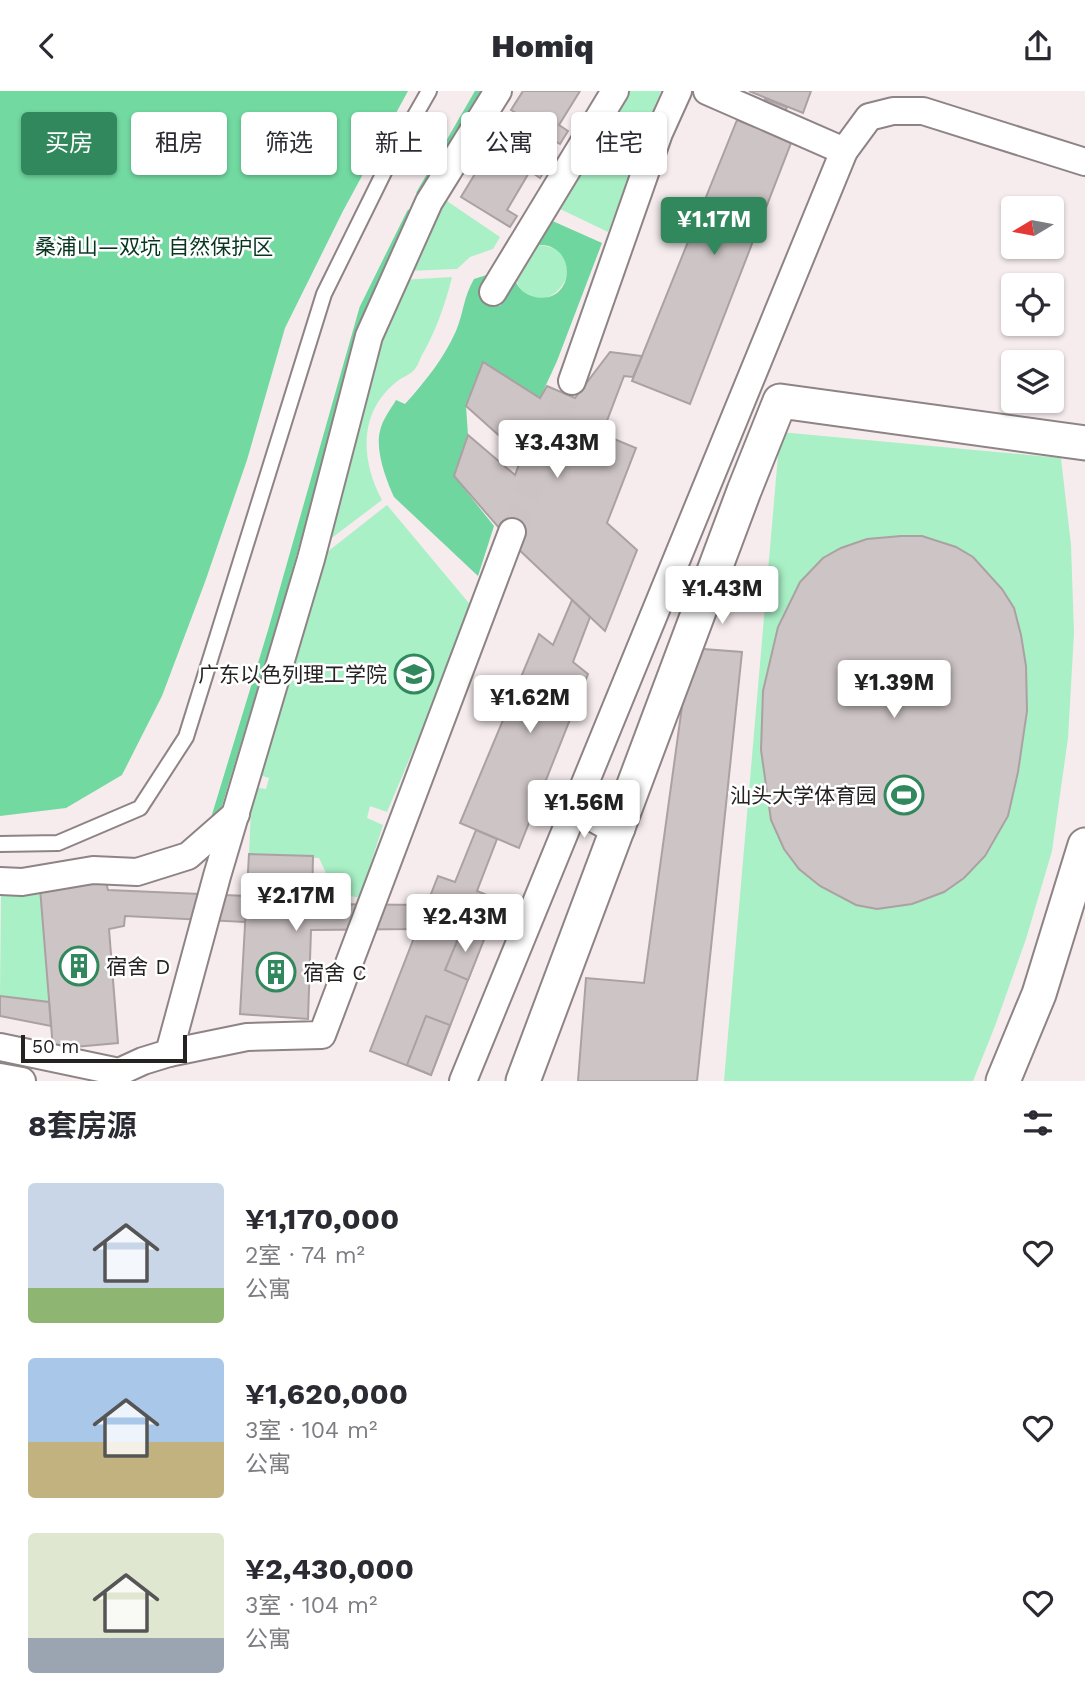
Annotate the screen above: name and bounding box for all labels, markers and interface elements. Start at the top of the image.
icon: back [28,27,66,65]
text: Homiq [491,27,594,65]
icon: share [1019,27,1057,65]
chip: 买房 [21,112,117,175]
chip: 租房 [131,112,227,175]
chip: 筛选 [241,112,337,175]
chip: 新上 [351,112,447,175]
chip: 公寓 [461,112,557,175]
chip: 住宅 [571,112,667,175]
north arrow [1001,196,1064,259]
map controls [1001,196,1064,413]
pin: ¥1.17M [657,197,771,257]
text: ¥1.17M [677,206,751,233]
park label: 桑浦山—双坑 自然保护区 [35,234,273,259]
button: locate [1001,273,1064,336]
button: layers [1001,350,1064,413]
pin: ¥3.43M [500,421,614,480]
text: ¥3.43M [515,429,599,456]
pin: ¥1.43M [665,567,779,626]
text: ¥1.43M [681,575,763,602]
school or university icon: 广东以色列理工学院 [393,653,435,695]
pin: ¥1.39M [837,661,951,720]
place label: 广东以色列理工学院 [198,662,387,687]
text: ¥1.39M [854,669,934,696]
pin: ¥1.62M [473,675,587,735]
text: ¥1.62M [490,684,570,711]
sports icon: 汕头大学体育园 [883,774,925,816]
pin: ¥1.56M [527,781,641,840]
place label: 汕头大学体育园 [730,783,877,808]
text: ¥1.56M [544,789,624,816]
pin: ¥2.17M [239,873,353,933]
text: ¥2.17M [257,882,335,909]
pin: ¥2.43M [408,895,522,954]
text: ¥2.43M [422,903,508,930]
building icon: 宿舍 D [58,945,100,987]
building icon: 宿舍 C [255,951,297,993]
place label: 宿舍 D [106,954,170,979]
place label: 宿舍 C [303,960,367,985]
scale bar [21,1032,187,1064]
text: 50 m [32,1035,79,1058]
icon: filters [1019,1104,1057,1142]
text: 8套房源 [28,1108,137,1143]
text: ¥1,170,000 [245,1201,399,1236]
icon: home [84,1211,168,1295]
icon: heart [1019,1234,1057,1272]
text: 2室 · 74 m² [245,1242,365,1269]
text: 公寓 [245,1276,291,1303]
text: ¥1,620,000 [245,1376,408,1411]
icon: home [84,1386,168,1470]
icon: heart [1019,1409,1057,1447]
text: 3室 · 104 m² [245,1417,377,1444]
text: 公寓 [245,1451,291,1478]
text: ¥2,430,000 [245,1551,414,1586]
icon: home [84,1561,168,1645]
icon: heart [1019,1584,1057,1622]
text: 3室 · 104 m² [245,1592,377,1619]
text: 公寓 [245,1626,291,1653]

